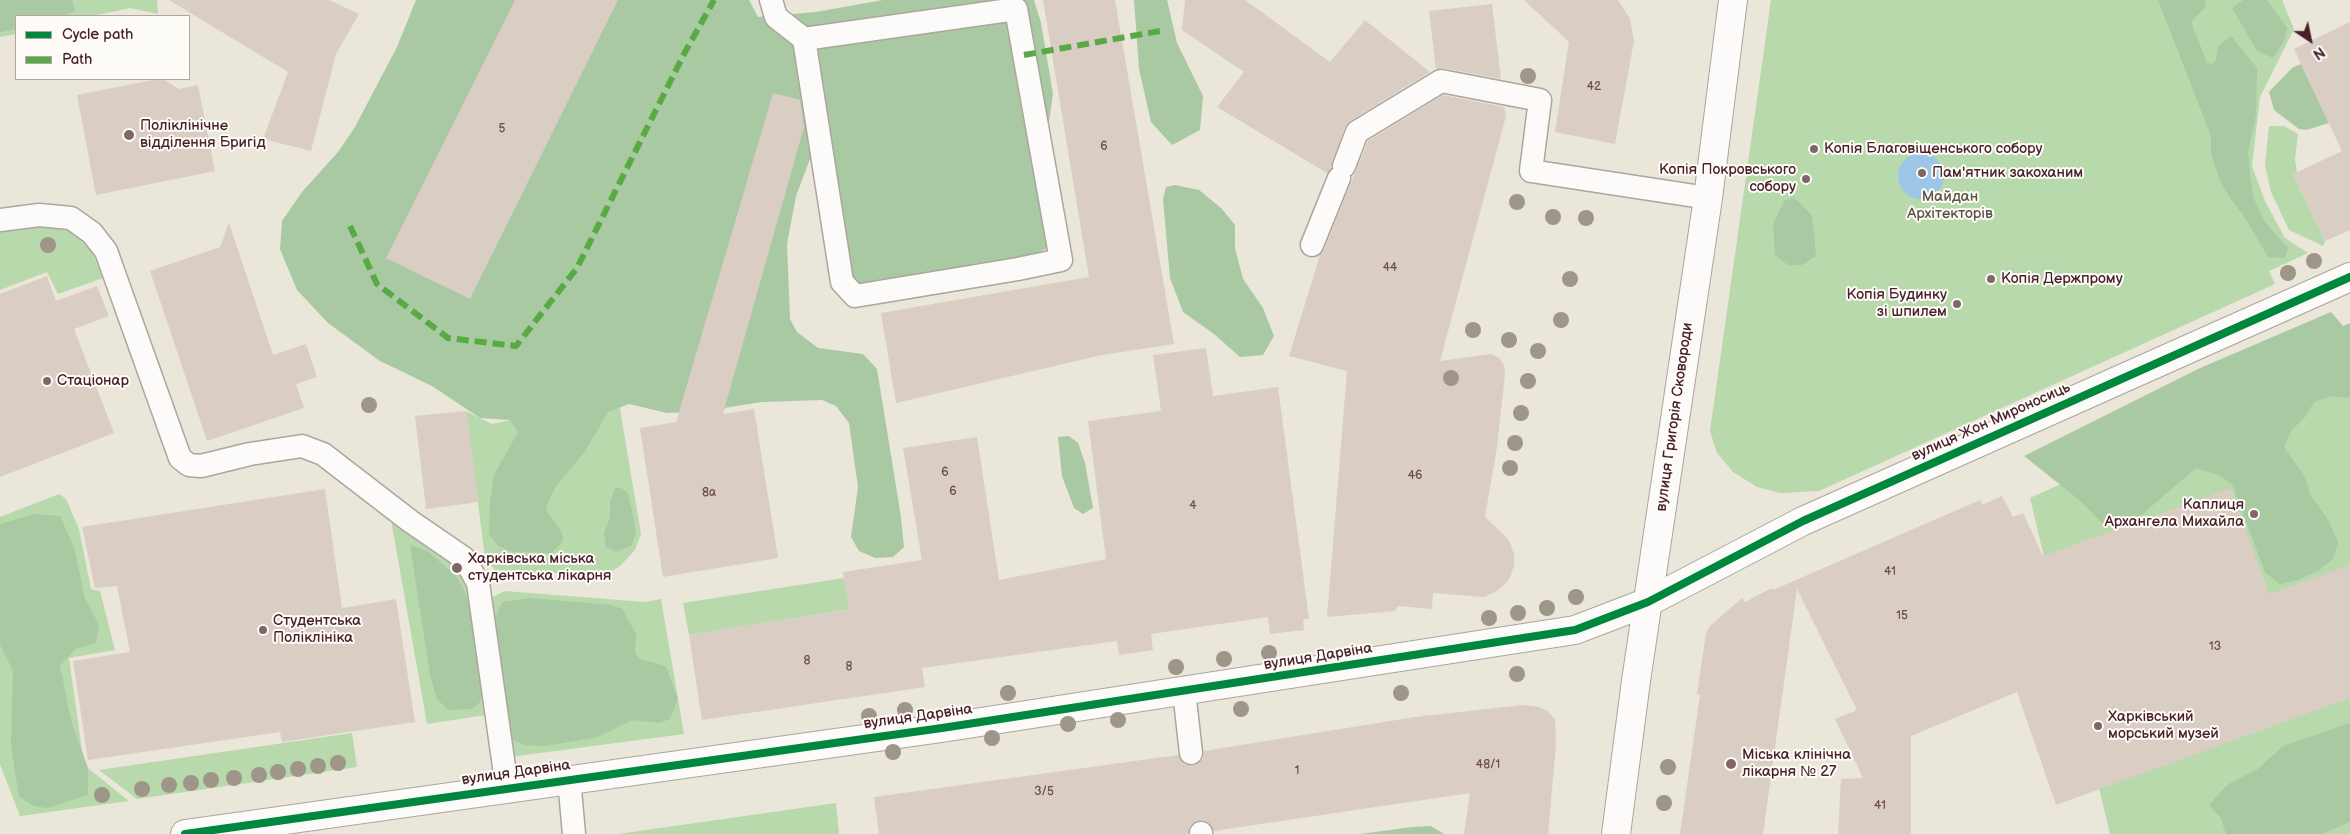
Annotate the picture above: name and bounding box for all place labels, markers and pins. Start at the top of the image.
place label: Поліклінічне відділення Бригід [140,117,266,152]
marker: Поліклінічне відділення Бригід [122,128,136,142]
place label: Копія Благовіщенського собору [1824,140,2042,158]
marker: Копія Благовіщенського собору [1808,143,1820,155]
place label: Копія Покровського собору [1659,161,1796,196]
place label: Пам'ятник закоханим [1932,164,2083,182]
marker: Пам'ятник закоханим [1916,167,1928,179]
marker: Копія Покровського собору [1800,173,1812,185]
place label: Копія Держпрому [2001,270,2123,288]
marker: Копія Держпрому [1985,273,1997,285]
place label: Копія Будинку зі шпилем [1847,286,1947,321]
marker: Копія Будинку зі шпилем [1951,298,1963,310]
place label: Стаціонар [57,372,129,390]
marker: Стаціонар [41,375,53,387]
place label: Каплиця Архангела Михайла [2105,496,2244,531]
marker: Каплиця Архангела Михайла [2248,508,2260,520]
place label: Харківська міська студентська лікарня [468,550,611,585]
marker: Харківська міська студентська лікарня [450,561,464,575]
place label: Студентська Поліклініка [273,612,361,647]
marker: Студентська Поліклініка [257,624,269,636]
place label: Харківський морський музей [2108,708,2219,743]
marker: Харківський морський музей [2092,720,2104,732]
place label: Міська клінічна лікарня № 27 [1742,746,1851,781]
marker: Міська клінічна лікарня № 27 [1724,757,1738,771]

